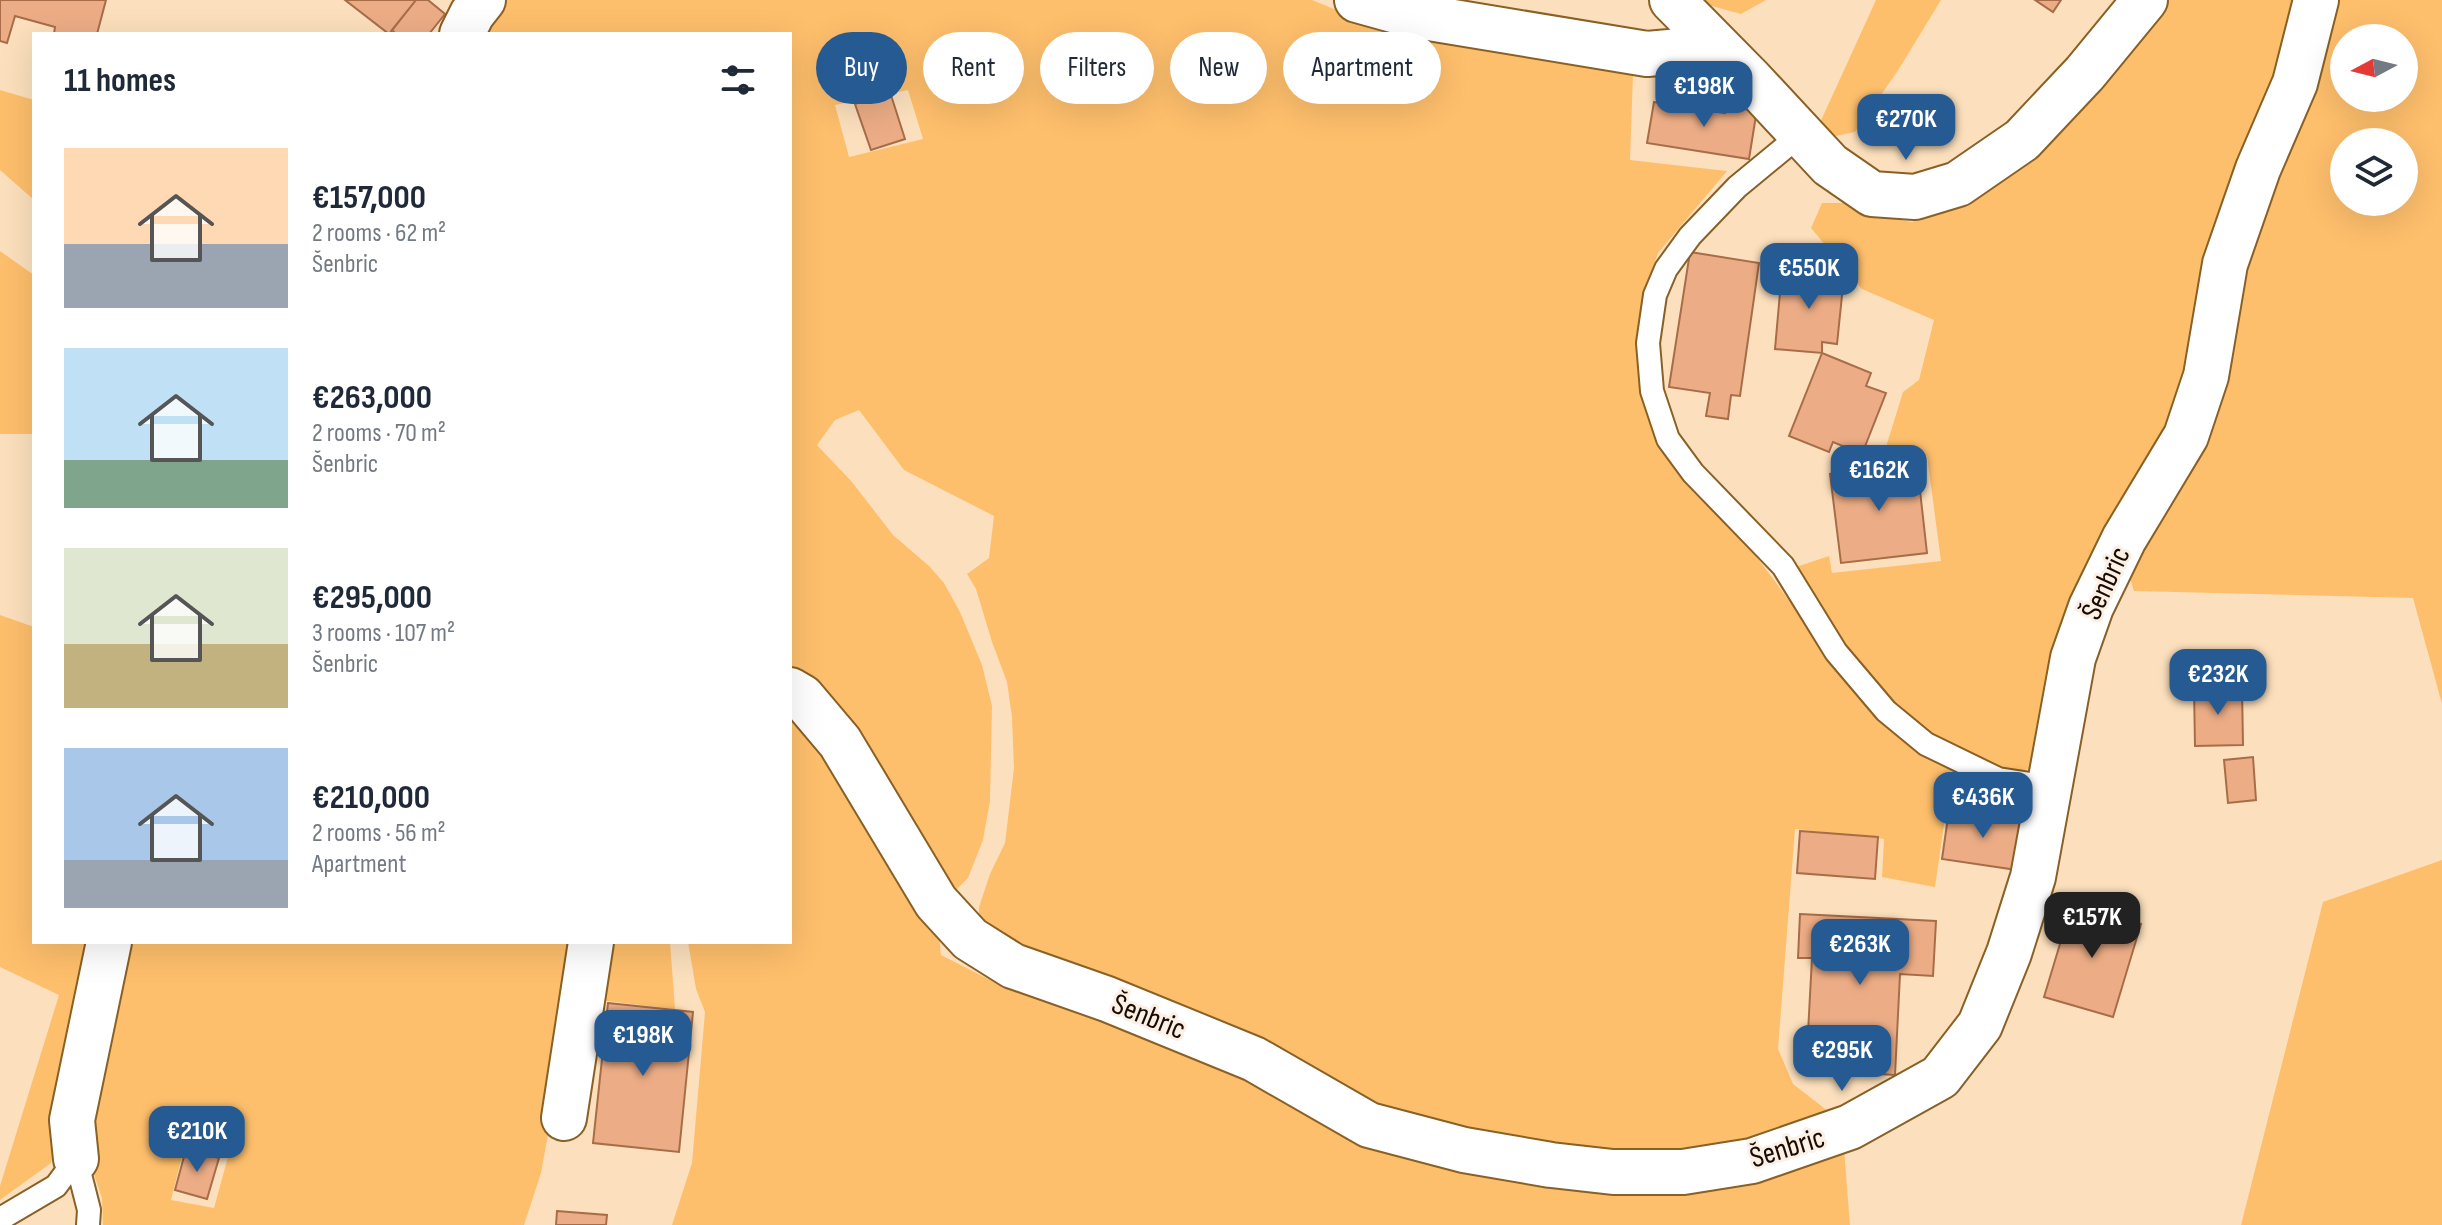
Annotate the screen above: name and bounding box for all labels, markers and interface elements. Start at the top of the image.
north arrow [2330,24,2418,112]
map controls [2330,24,2418,216]
chip: Buy [816,32,907,104]
chip: Rent [923,32,1024,104]
chip: Filters [1040,32,1154,104]
chip: New [1170,32,1267,104]
chip: Apartment [1283,32,1441,104]
icon: filters [716,58,760,102]
text: 11 homes [64,60,176,101]
pin: €198K [1648,61,1760,129]
text: €198K [1673,71,1735,102]
pin: €270K [1850,94,1962,162]
text: €270K [1875,104,1937,135]
button: layers [2330,128,2418,216]
text: €157,000 [312,177,426,218]
icon: home [128,180,224,276]
text: 2 rooms · 62 m² [312,218,446,249]
pin: €550K [1753,243,1865,311]
text: Šenbric [312,249,378,280]
text: €550K [1778,253,1840,284]
text: €263,000 [312,377,432,418]
icon: home [128,380,224,476]
text: 2 rooms · 70 m² [312,418,446,449]
pin: €162K [1823,445,1935,513]
text: Šenbric [312,449,378,480]
text: €162K [1849,455,1909,486]
street label: Šenbric [2073,541,2138,626]
text: €295,000 [312,577,432,618]
icon: home [128,580,224,676]
text: 3 rooms · 107 m² [312,618,455,649]
text: Šenbric [312,649,378,680]
pin: €232K [2162,649,2274,717]
text: €232K [2188,659,2248,690]
pin: €436K [1927,772,2039,840]
text: €210,000 [312,777,430,818]
icon: home [128,780,224,876]
text: €436K [1952,782,2014,813]
text: 2 rooms · 56 m² [312,818,446,849]
text: Apartment [312,849,406,880]
pin: €157K [2036,892,2148,960]
text: €157K [2062,902,2122,933]
pin: €263K [1804,919,1916,987]
text: €263K [1829,929,1891,960]
street label: Šenbric [1106,986,1191,1048]
pin: €198K [587,1010,699,1078]
text: €198K [612,1020,674,1051]
pin: €295K [1786,1025,1898,1093]
text: €295K [1811,1035,1873,1066]
pin: €210K [141,1106,253,1174]
text: €210K [167,1116,227,1147]
street label: Šenbric [1746,1120,1829,1176]

